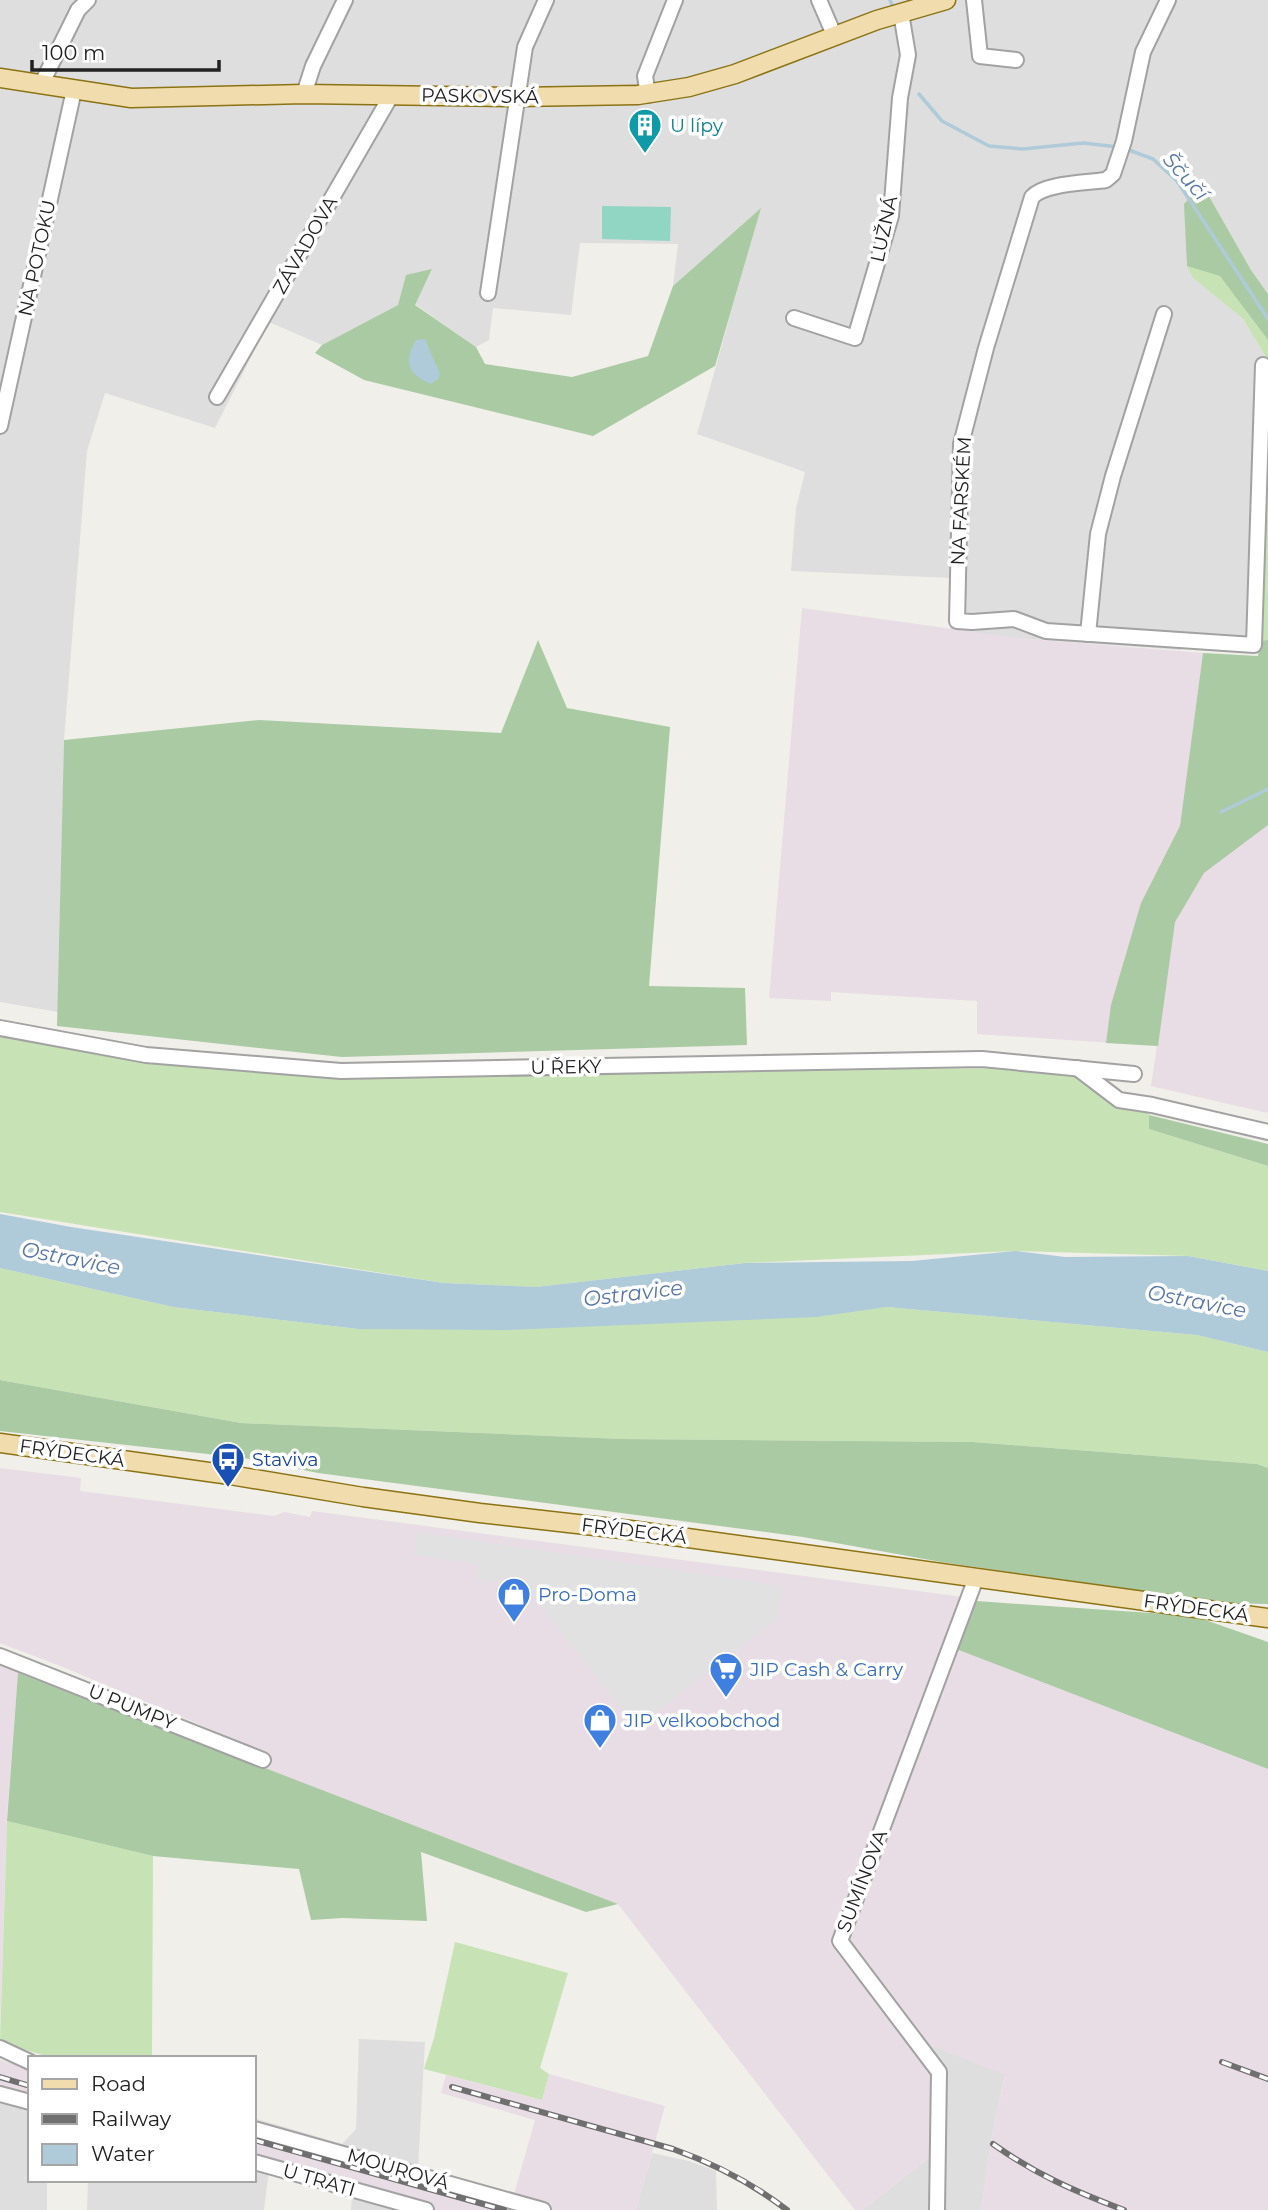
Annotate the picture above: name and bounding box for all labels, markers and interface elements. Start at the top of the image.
scale bar [32,28,219,72]
text: 100 m [42,40,105,65]
street label: PASKOVSKÁ [421,83,539,109]
building icon: U lípy [626,106,664,155]
place label: U lípy [670,114,724,137]
water label: Ščučí [1158,147,1216,208]
street label: ZÁVADOVA [268,192,342,298]
street label: LUŽNÁ [866,193,902,264]
street label: NA POTOKU [13,198,61,318]
street label: NA FARSKÉM [946,436,976,566]
street label: U ŘEKY [530,1055,603,1079]
water label: Ostravice [19,1236,123,1280]
water label: Ostravice [582,1274,684,1312]
water label: Ostravice [1145,1279,1249,1323]
street label: FRÝDECKÁ [18,1434,126,1472]
bus stop icon: Staviva [209,1440,247,1489]
place label: Staviva [252,1448,319,1471]
street label: FRÝDECKÁ [580,1513,688,1549]
shop icon: Pro-Doma [495,1575,533,1624]
place label: Pro-Doma [538,1583,637,1606]
street label: FRÝDECKÁ [1142,1589,1250,1627]
supermarket icon: JIP Cash & Carry [707,1650,745,1699]
place label: JIP Cash & Carry [749,1658,904,1681]
street label: U PUMPY [85,1679,180,1735]
shop icon: JIP velkoobchod [581,1701,619,1750]
place label: JIP velkoobchod [623,1709,780,1732]
street label: SUMÍNOVA [832,1826,892,1935]
legend [28,2056,256,2182]
text: Road [91,2071,146,2096]
text: Railway [91,2106,172,2131]
text: Water [91,2141,155,2166]
street label: MOUROVÁ [345,2144,452,2195]
street label: U TRATI [280,2159,358,2201]

